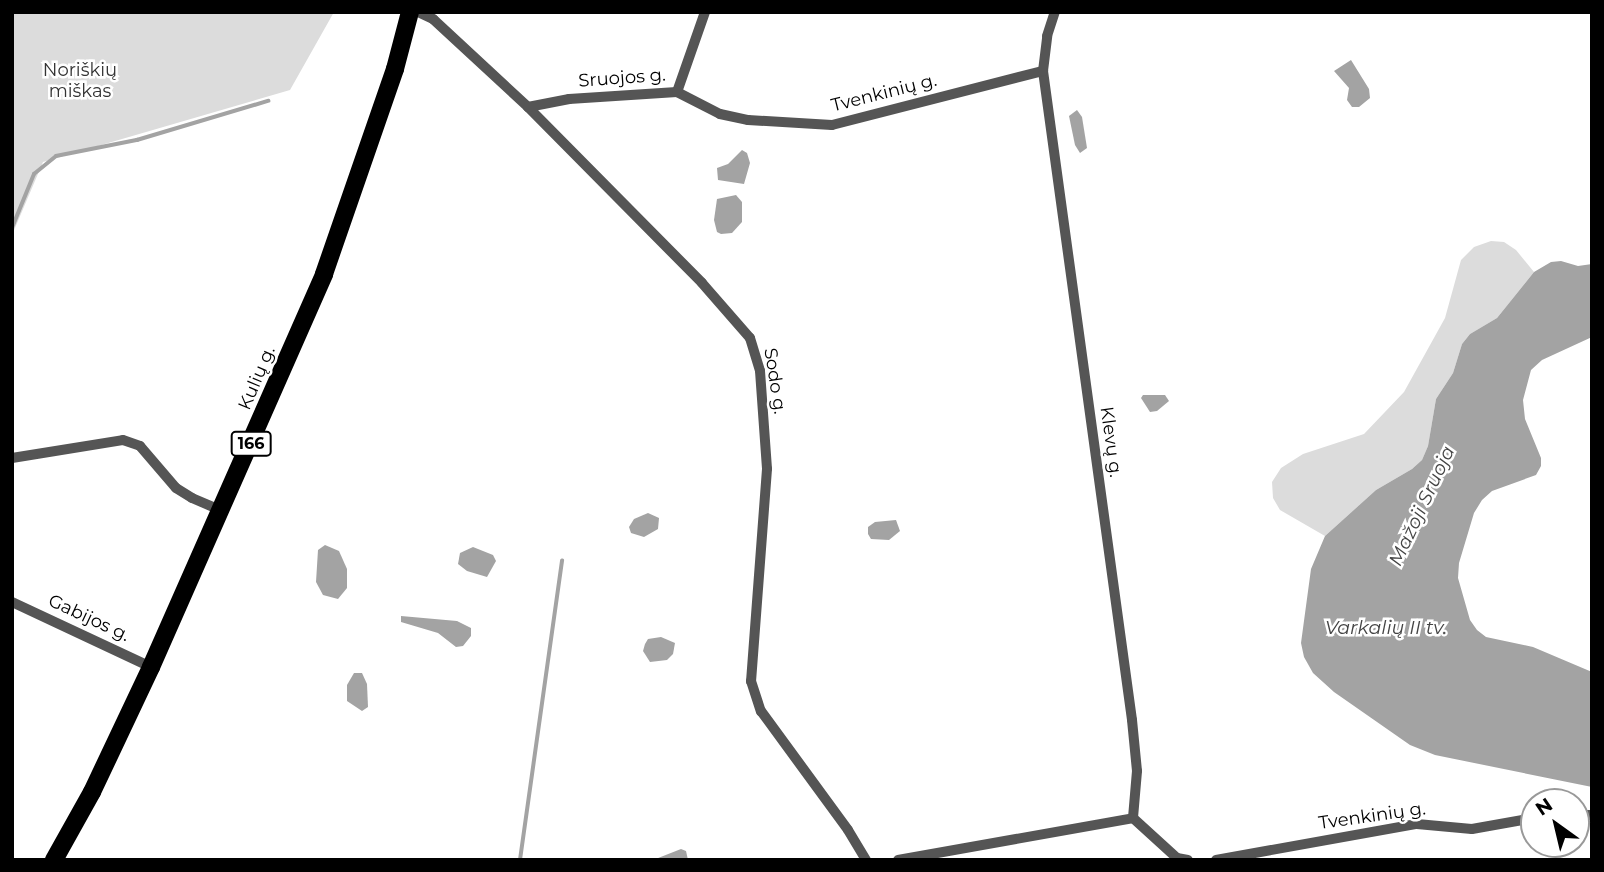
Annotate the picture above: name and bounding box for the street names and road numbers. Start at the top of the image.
street label: Sruojos g. [578,64,666,92]
street label: Tvenkinių g. [829,69,939,117]
street label: Kulių g. [234,343,280,413]
street label: Sodo g. [759,346,791,416]
street label: Klevų g. [1095,405,1127,479]
road number: 166 [230,432,272,457]
street label: Gabijos g. [45,590,133,646]
street label: Tvenkinių g. [1317,798,1427,834]

